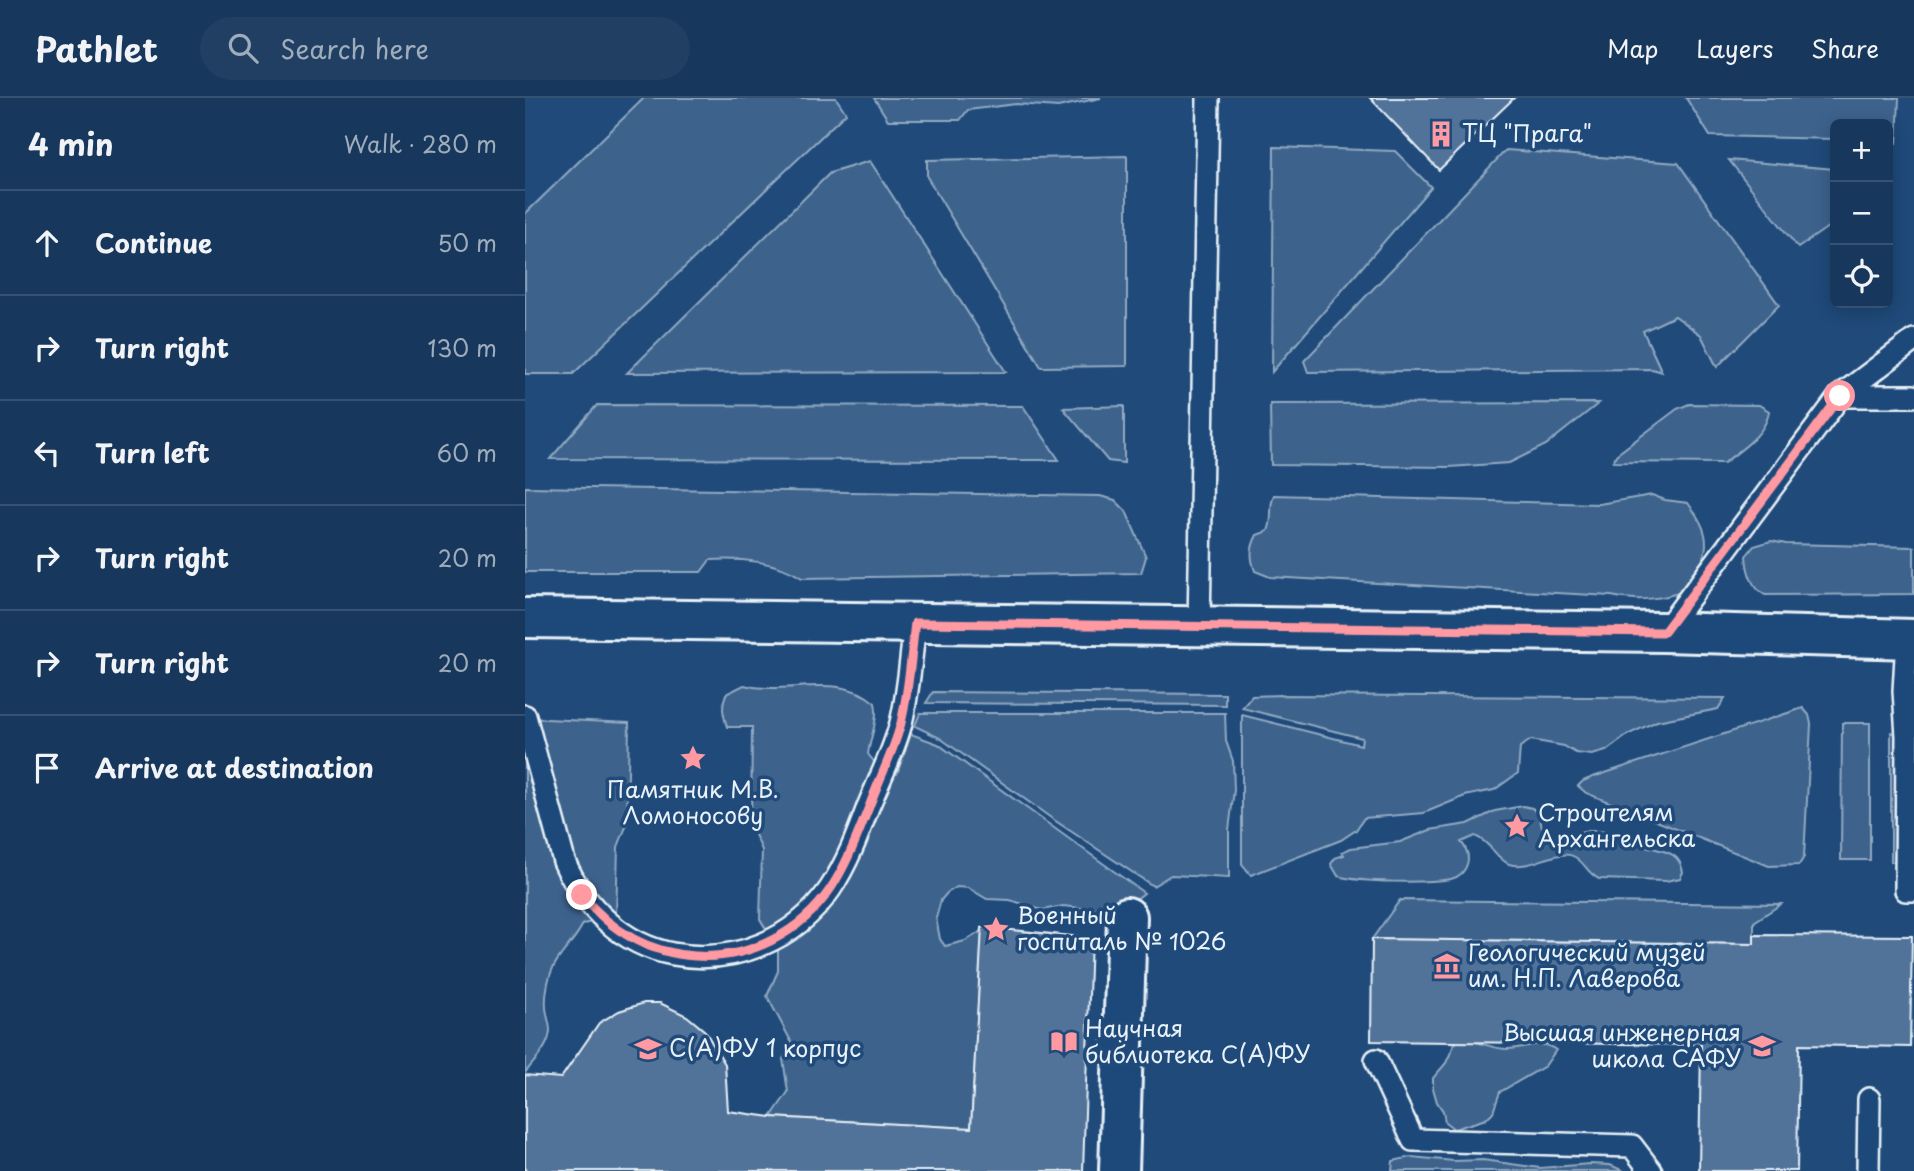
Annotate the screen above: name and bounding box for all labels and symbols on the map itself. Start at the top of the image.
place label: ТЦ "Прага" [1462,115,1592,150]
building icon: ТЦ "Прага" [1426,119,1456,149]
route start [1824,380,1855,411]
place icon: Памятник М.В. Ломоносову [678,743,708,773]
place label: Памятник М.В. Ломоносову [607,771,779,832]
place label: Строителям Архангельска [1538,794,1696,855]
place icon: Строителям Архангельска [1502,811,1532,841]
route end [566,879,597,910]
place label: Военный госпиталь № 1026 [1017,897,1226,958]
place icon: Военный госпиталь № 1026 [981,914,1011,944]
place label: Геологический музей им. Н.П. Лаверова [1468,934,1706,995]
museum icon: Геологический музей им. Н.П. Лаверова [1432,951,1462,981]
place label: Научная библиотека С(А)ФУ [1085,1010,1311,1071]
place label: Высшая инженерная школа САФУ [1503,1014,1741,1075]
library icon: Научная библиотека С(А)ФУ [1049,1027,1079,1057]
place label: С(А)ФУ 1 корпус [669,1030,861,1065]
school or university icon: Высшая инженерная школа САФУ [1747,1031,1777,1061]
school or university icon: С(А)ФУ 1 корпус [633,1034,663,1064]

